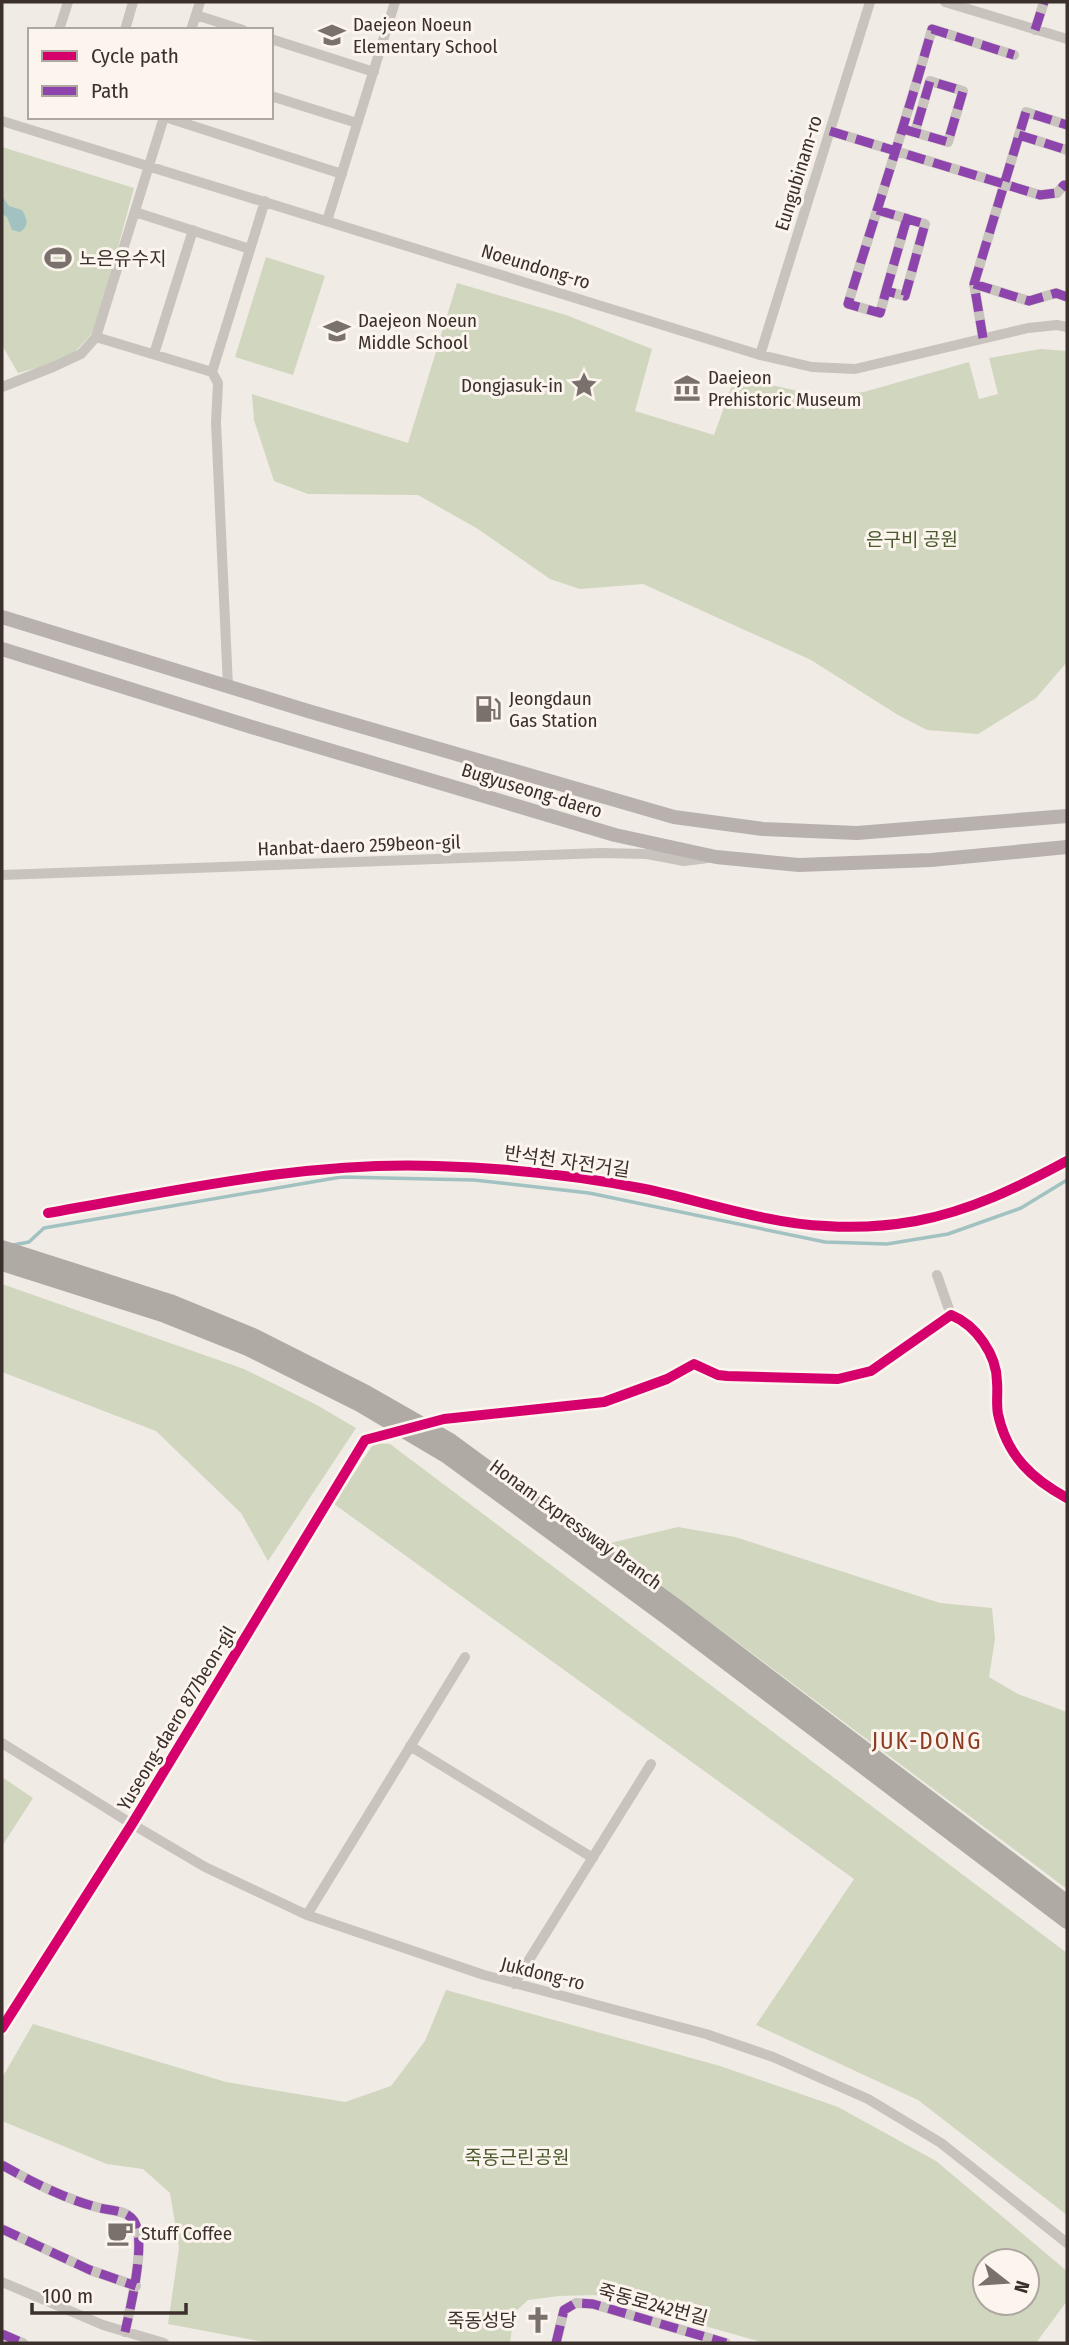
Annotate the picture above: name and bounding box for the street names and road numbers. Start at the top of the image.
street label: Eungubinam-ro [770,113,827,233]
street label: Noeundong-ro [479,239,593,294]
street label: Bugyuseong-daero [459,758,605,823]
street label: Hanbat-daero 259beon-gil [257,830,461,861]
street label: 반석천 자전거길 [503,1141,631,1182]
street label: Honam Expressway Branch [485,1454,666,1594]
street label: Yuseong-daero 877beon-gil [112,1622,241,1815]
street label: Jukdong-ro [498,1952,587,1995]
street label: 죽동로242번길 [595,2279,710,2330]

